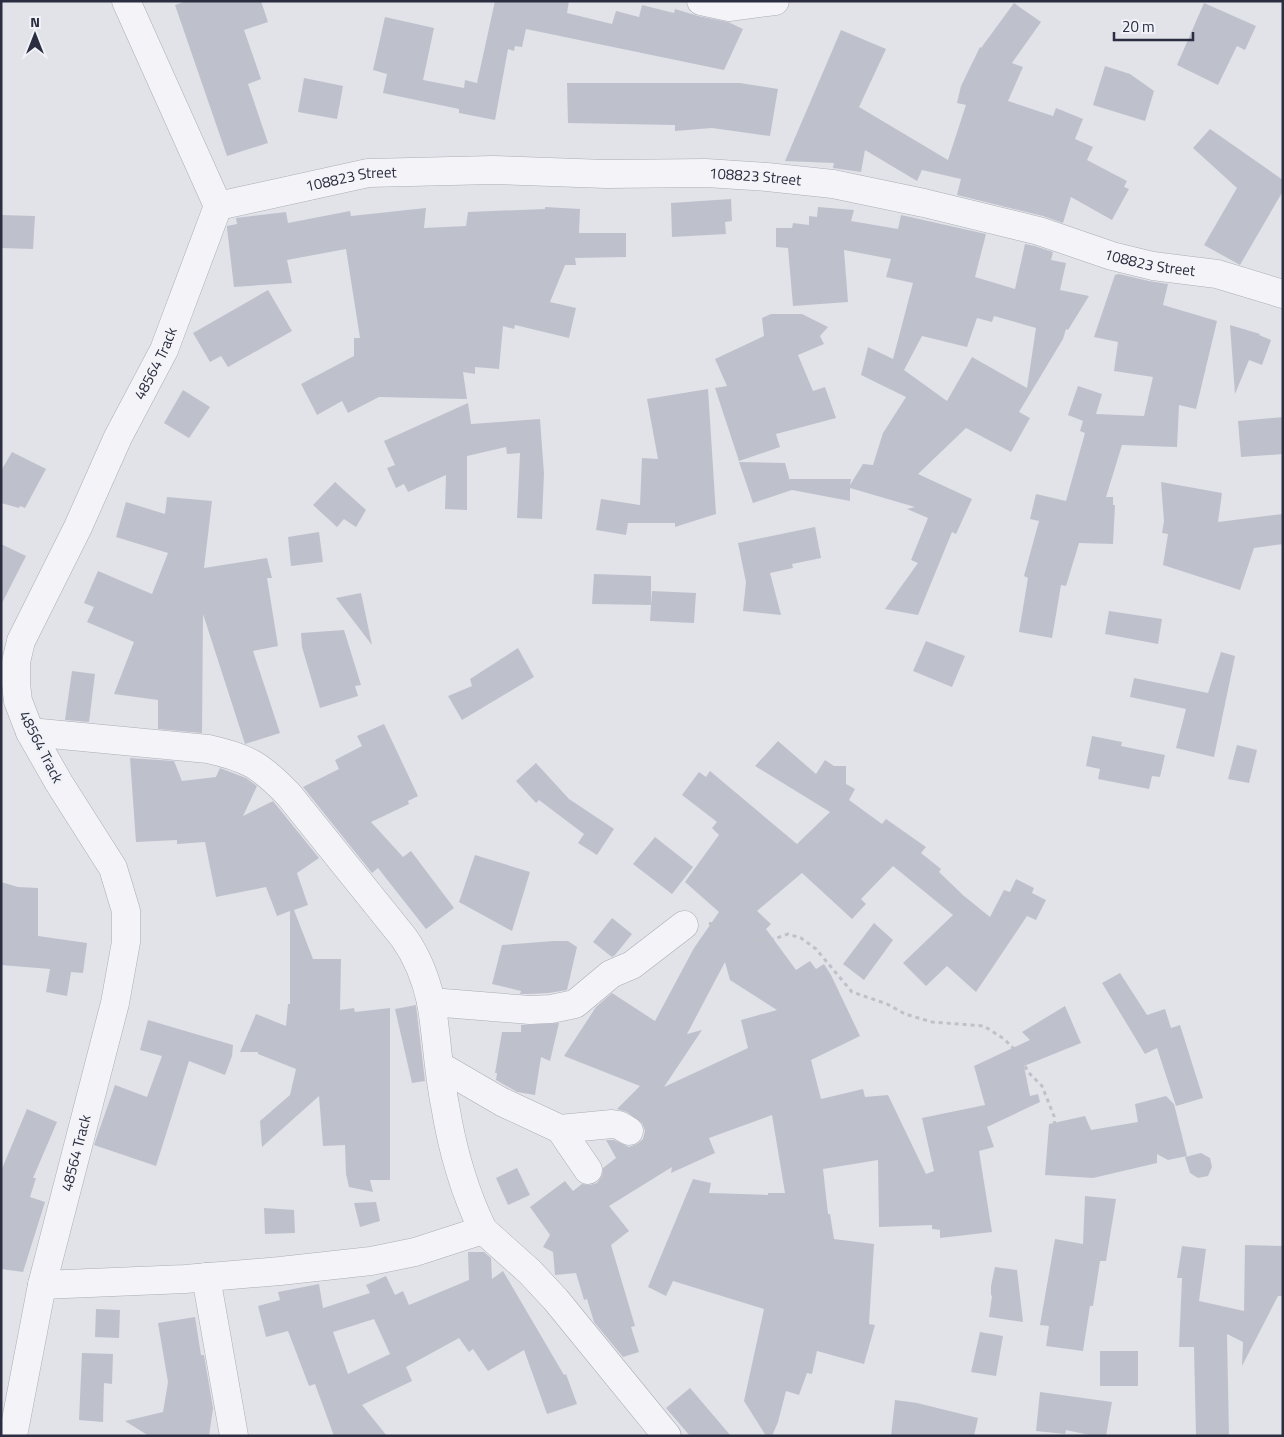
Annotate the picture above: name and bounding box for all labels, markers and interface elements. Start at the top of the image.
north arrow [10,10,60,60]
scale bar [1114,10,1193,42]
text: N [30,11,40,32]
text: 20 m [1122,15,1155,38]
street label: 108823 Street [303,160,398,197]
street label: 108823 Street [708,161,803,192]
street label: 108823 Street [1101,242,1197,282]
street label: 48564 Track [128,324,183,404]
street label: 48564 Track [13,707,69,787]
street label: 48564 Track [55,1112,97,1194]

